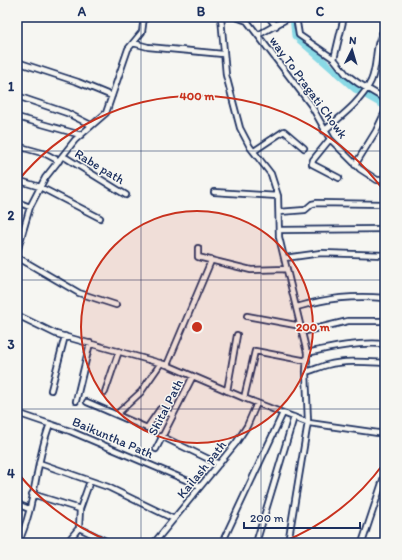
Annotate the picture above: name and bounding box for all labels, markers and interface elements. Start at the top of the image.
text: A [77,4,87,19]
text: B [197,4,206,19]
text: C [316,4,325,19]
north arrow [332,30,372,70]
street label: way To Pragati Chowk [266,33,351,142]
text: N [349,34,357,47]
text: 1 [8,79,14,94]
text: 400 m [180,89,215,103]
street label: Rabe path [72,146,127,187]
text: 2 [8,208,15,223]
centre of rings [190,320,204,334]
text: 200 m [296,320,331,334]
text: 3 [7,337,15,352]
street label: Shital Path [145,376,186,438]
street label: Baikuntha Path [70,414,156,461]
street label: Kailash path [174,437,229,501]
text: 4 [7,466,15,481]
scale bar [244,504,360,530]
text: 200 m [250,511,284,525]

